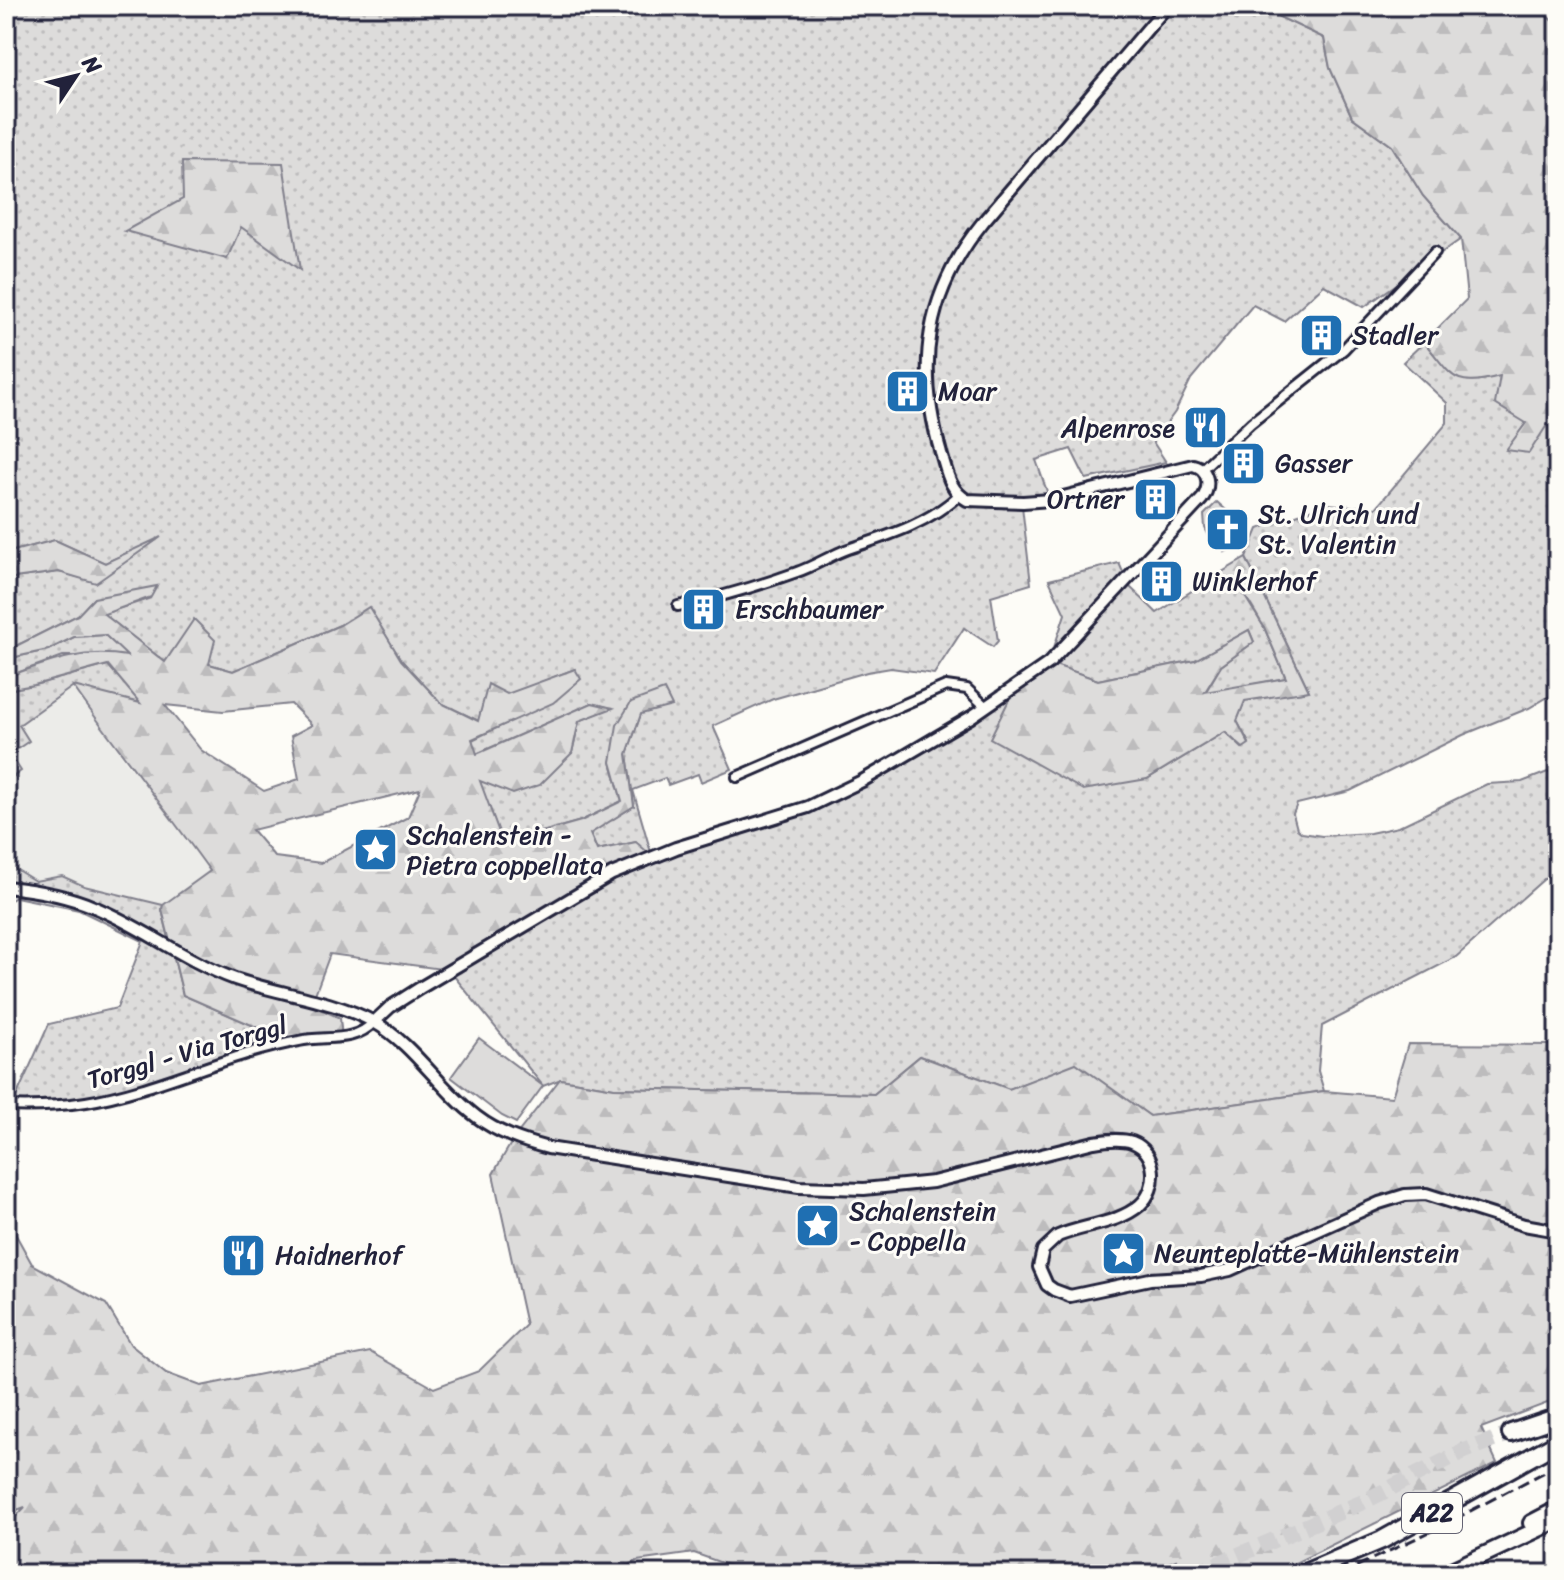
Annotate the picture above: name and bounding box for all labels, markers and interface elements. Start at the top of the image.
north arrow [36,36,116,116]
text: N [71,47,113,83]
building icon: Stadler [1297,311,1345,359]
place label: Stadler [1352,312,1439,358]
building icon: Moar [883,367,931,415]
place label: Moar [938,368,997,414]
restaurant icon: Alpenrose [1182,404,1230,452]
place label: Alpenrose [1060,405,1175,451]
building icon: Gasser [1220,439,1268,487]
place label: Gasser [1275,440,1354,486]
building icon: Ortner [1131,475,1179,523]
place label: Ortner [1047,476,1125,522]
place label: St. Ulrich und St. Valentin [1258,491,1420,567]
church icon: St. Ulrich und St. Valentin [1203,505,1251,553]
building icon: Winklerhof [1137,557,1185,605]
place label: Winklerhof [1192,558,1319,604]
building icon: Erschbaumer [680,585,728,633]
place label: Erschbaumer [735,586,884,632]
place label: Schalenstein - Pietra coppellata [406,812,603,888]
place icon: Schalenstein - Pietra coppellata [351,826,399,874]
street label: Torggl - Via Torggl [81,1001,293,1103]
place label: Schalenstein - Coppella [849,1188,996,1264]
place icon: Schalenstein - Coppella [794,1202,842,1250]
place icon: Neunteplatte-Mühlenstein [1099,1229,1147,1277]
place label: Neunteplatte-Mühlenstein [1154,1230,1459,1276]
restaurant icon: Haidnerhof [220,1231,268,1279]
place label: Haidnerhof [275,1232,405,1278]
road number: A22 [1402,1493,1462,1533]

